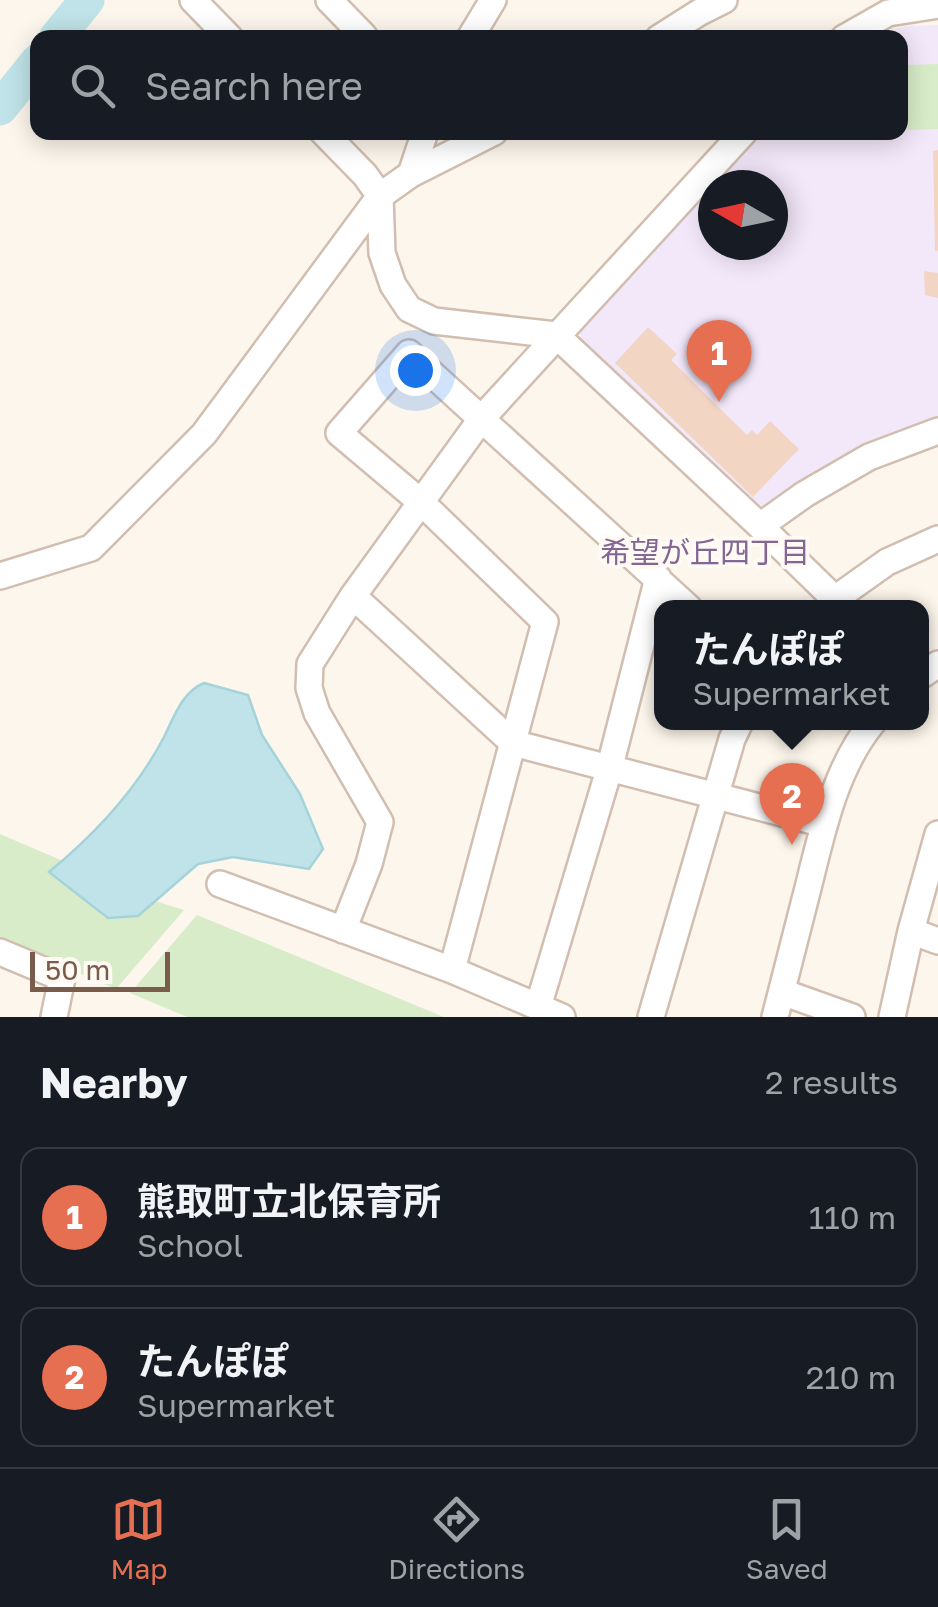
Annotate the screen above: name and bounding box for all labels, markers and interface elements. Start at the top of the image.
search box [30,30,908,140]
icon: search [65,58,120,113]
text: Search here [145,63,363,108]
north arrow [698,170,788,260]
pin: 1 [686,320,752,402]
your location [390,345,441,396]
district label: 希望が丘四丁目 [600,534,810,570]
popup [654,600,929,730]
text: たんぽぽ [692,626,844,671]
text: Supermarket [692,674,891,712]
pin: 2 [760,762,824,845]
scale bar [30,947,170,991]
text: 50 m [45,953,110,986]
text: Nearby [40,1057,188,1107]
text: 2 results [765,1063,898,1101]
text: 熊取町立北保育所 [137,1178,441,1223]
text: 1 [66,1198,83,1236]
text: 110 m [809,1198,896,1236]
text: School [137,1226,243,1264]
text: たんぽぽ [137,1338,289,1383]
text: 2 [65,1358,84,1396]
text: 210 m [806,1358,896,1396]
text: Supermarket [137,1386,335,1424]
tab: Map [110,1492,168,1585]
tab: Directions [388,1492,525,1585]
tab: Saved [746,1492,828,1585]

